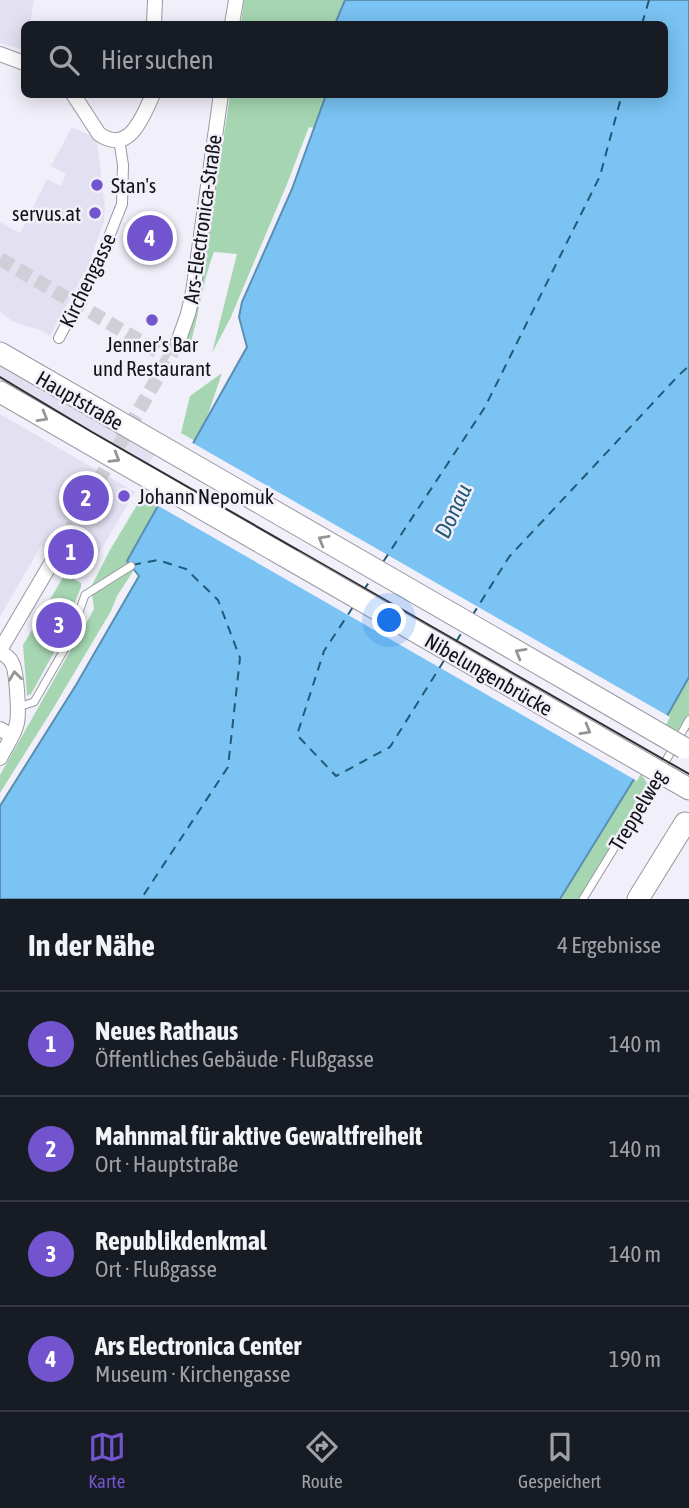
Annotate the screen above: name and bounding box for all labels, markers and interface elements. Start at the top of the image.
search box [21,21,668,98]
icon: search [45,41,83,79]
text: Hier suchen [101,45,214,75]
street label: Ars-Electronica-Straße [178,133,226,305]
place label: Stan's [111,173,156,197]
marker: Stan's [89,177,105,193]
place label: servus.at [12,201,81,225]
marker: servus.at [87,205,103,221]
pin: 4 [127,212,173,264]
street label: Kirchengasse [54,229,120,331]
marker: Jenner’s Bar und Restaurant [144,312,160,328]
place label: Jenner’s Bar und Restaurant [93,332,211,380]
street label: Hauptstraße [32,365,128,435]
one-way arrow [36,409,49,422]
one-way arrow [108,450,121,463]
pin: 2 [63,472,109,524]
water label: Donau [429,480,477,542]
place label: Johann Nepomuk [138,484,274,508]
marker: Johann Nepomuk [116,488,132,504]
pin: 1 [48,526,94,578]
one-way arrow [318,535,330,548]
pin: 3 [36,599,82,651]
your location [372,603,406,637]
street label: Nibelungenbrücke [421,628,557,720]
one-way arrow [515,648,527,661]
one-way arrow [7,670,22,682]
one-way arrow [579,722,591,735]
street label: Treppelweg [604,766,670,854]
text: In der Nähe [28,928,155,962]
text: 4 Ergebnisse [557,932,661,958]
text: Neues Rathaus [95,1016,238,1046]
text: 1 [46,1031,56,1057]
text: 140 m [609,1031,661,1057]
text: Öffentliches Gebäude · Flußgasse [95,1046,374,1072]
text: Mahnmal für aktive Gewaltfreiheit [95,1121,422,1151]
text: 2 [46,1136,56,1162]
text: 140 m [609,1136,661,1162]
text: Ort · Hauptstraße [95,1151,239,1177]
text: Republikdenkmal [95,1226,267,1256]
text: 3 [46,1241,56,1267]
text: 140 m [609,1241,661,1267]
text: Ort · Flußgasse [95,1256,217,1282]
text: Ars Electronica Center [95,1331,301,1361]
text: 4 [46,1346,56,1372]
text: 190 m [609,1346,661,1372]
text: Museum · Kirchengasse [95,1361,290,1387]
tab: Karte [88,1428,126,1492]
tab: Route [301,1428,343,1492]
tab: Gespeichert [518,1428,601,1492]

